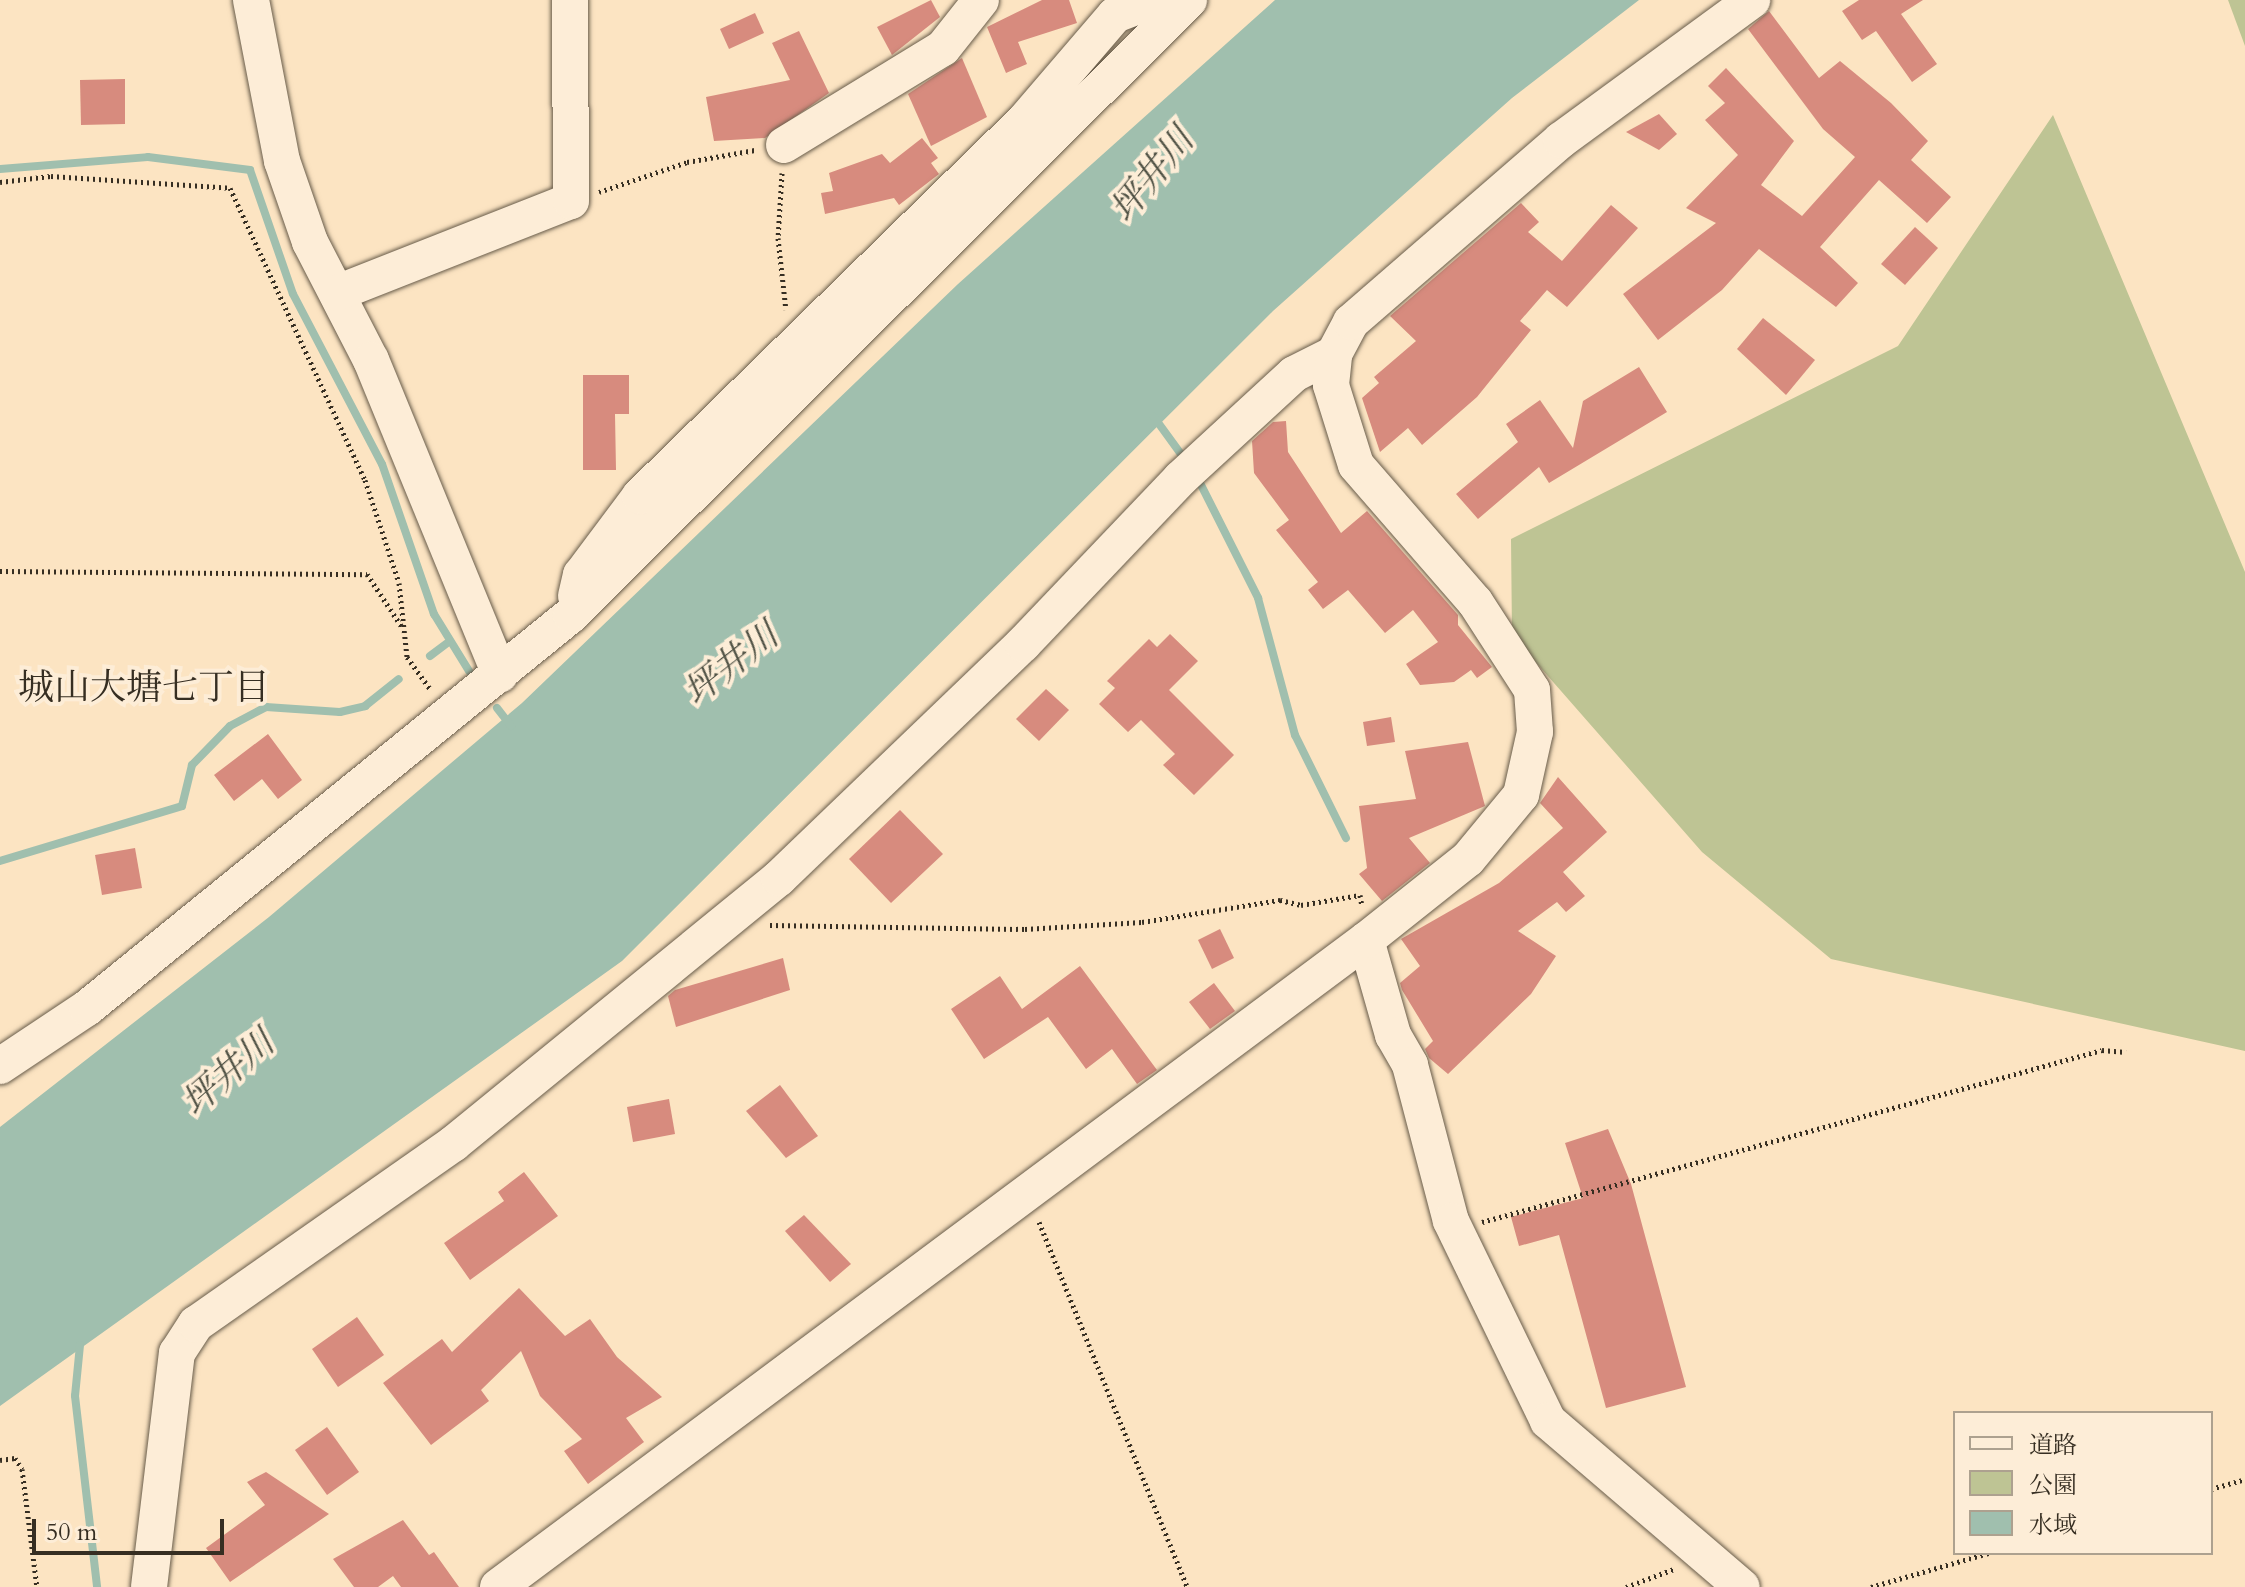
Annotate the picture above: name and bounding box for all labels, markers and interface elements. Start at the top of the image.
water label: 坪井川 [1101,119,1203,231]
water label: 坪井川 [675,614,787,714]
district label: 城山大塘七丁目 [18,666,270,710]
water label: 坪井川 [173,1021,283,1125]
legend [1953,1411,2213,1555]
text: 道路 [2029,1429,2077,1462]
text: 公園 [2029,1469,2077,1502]
scale bar [36,1503,228,1553]
text: 水域 [2029,1509,2077,1542]
text: 50 m [46,1516,97,1549]

